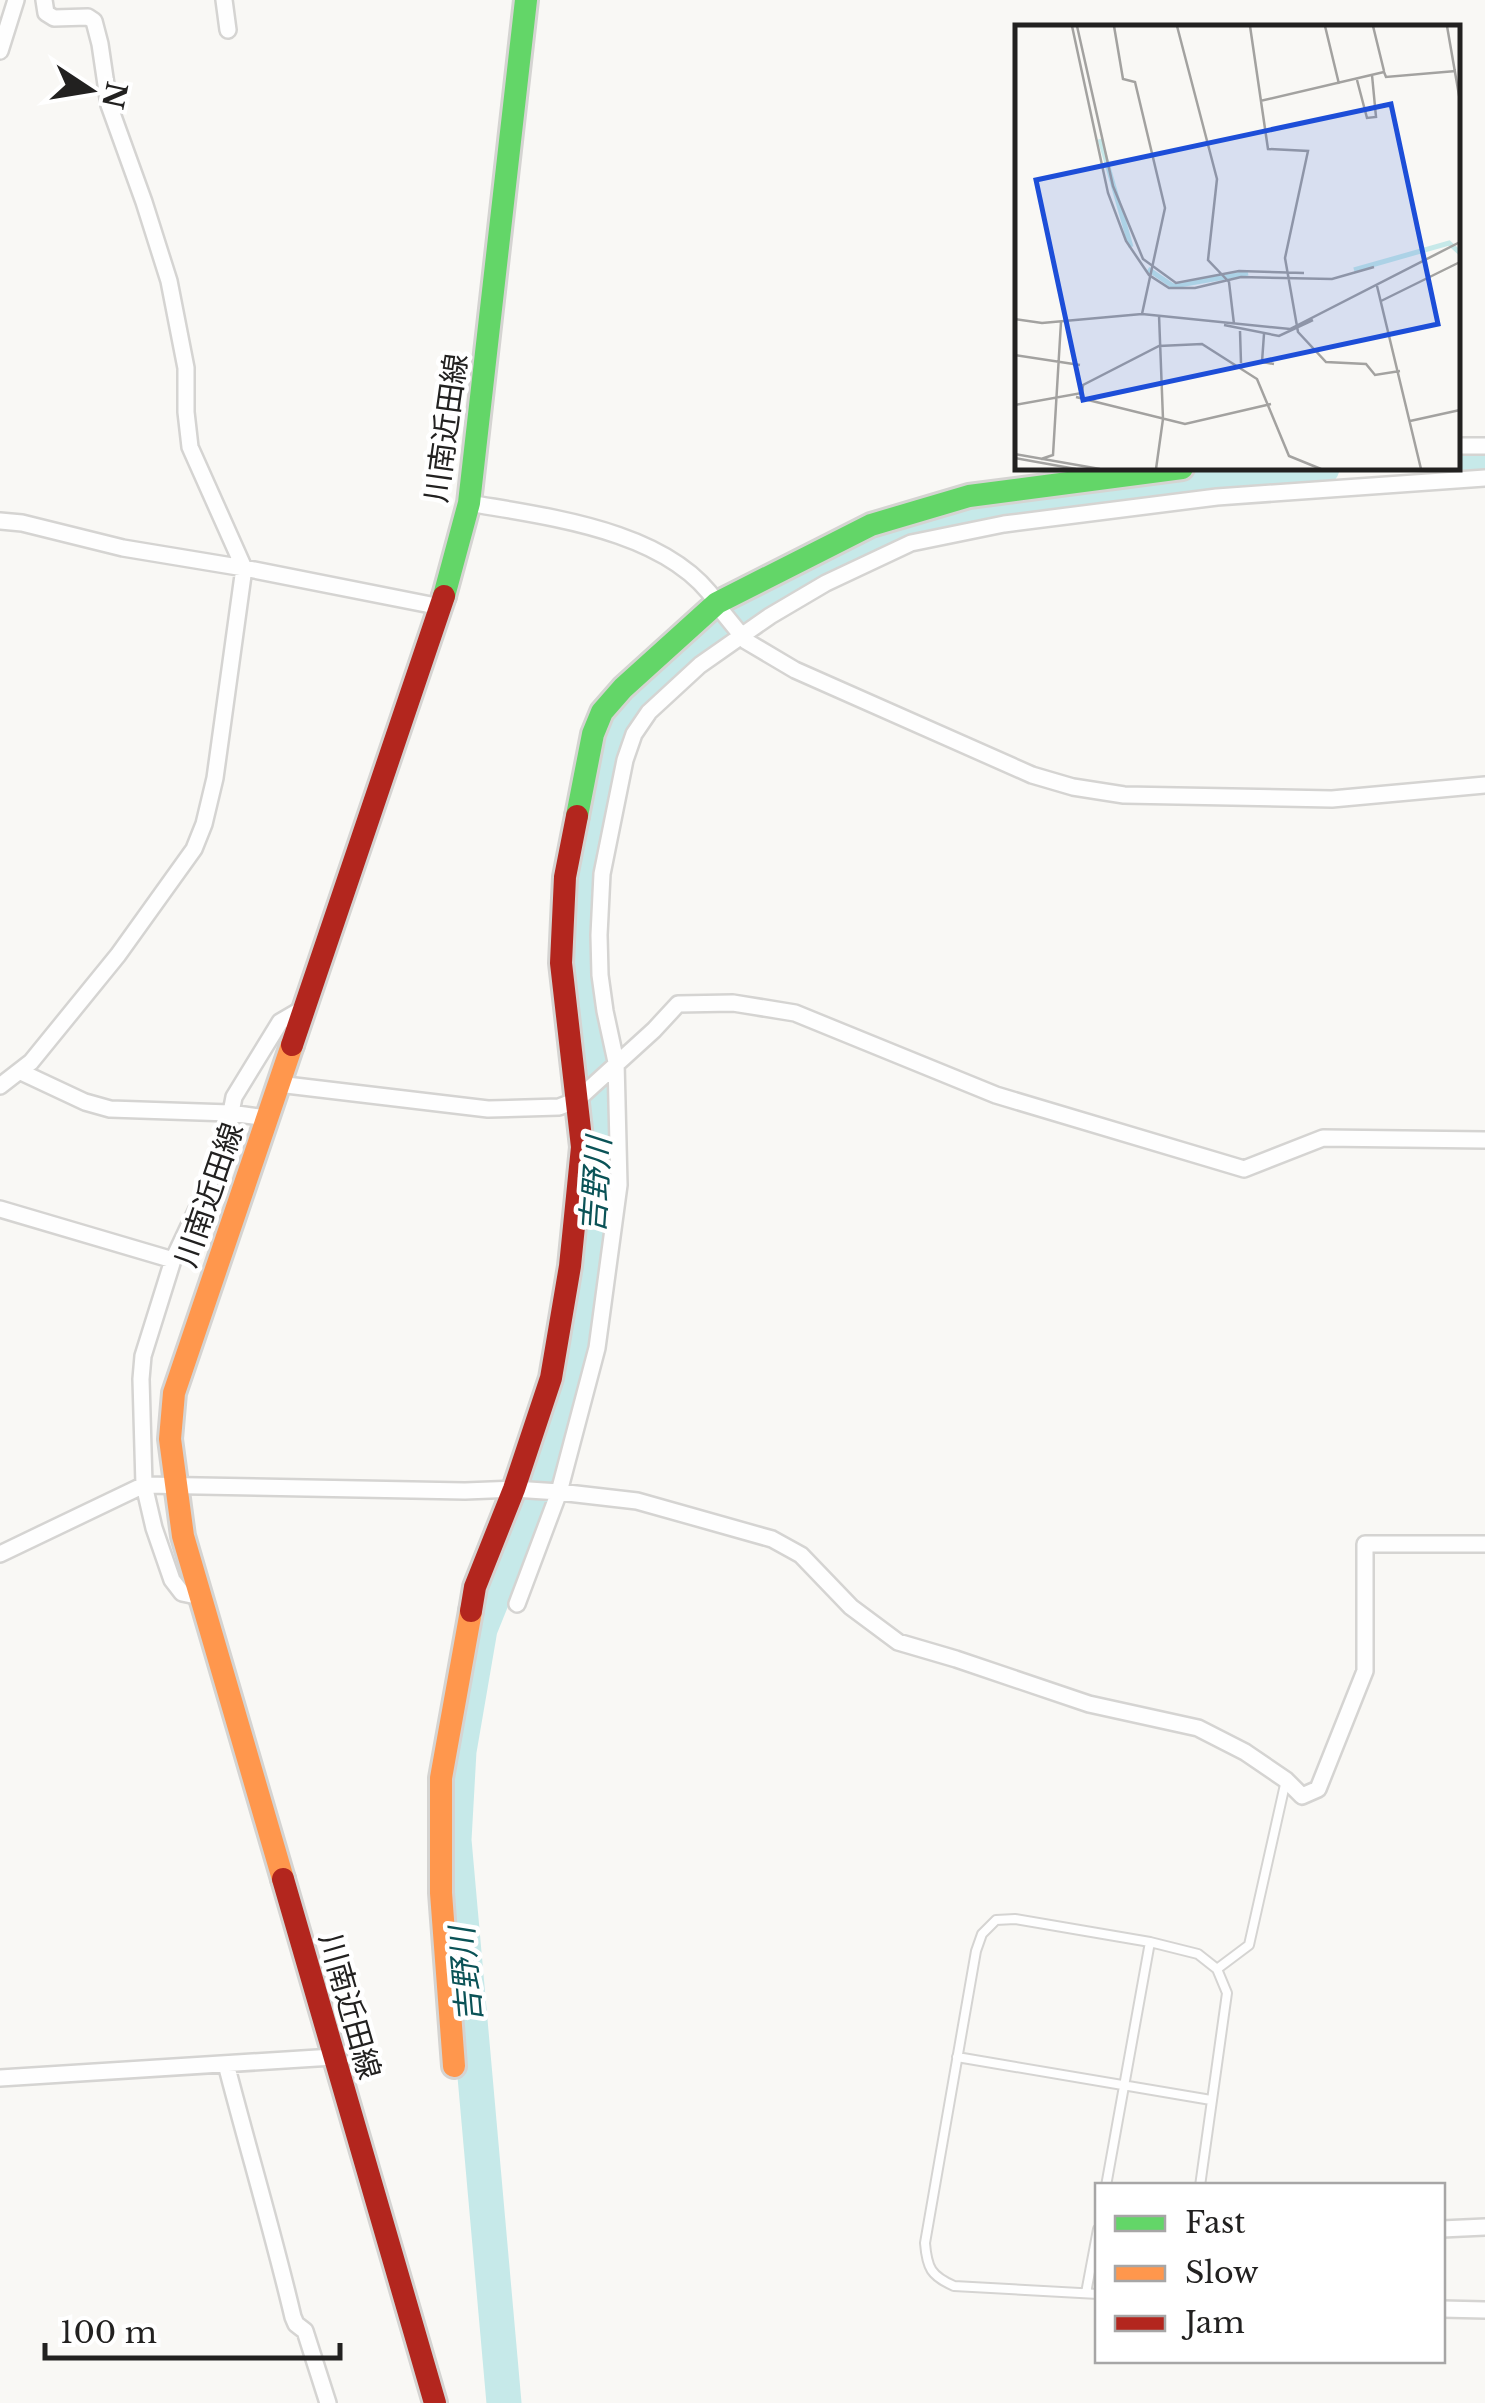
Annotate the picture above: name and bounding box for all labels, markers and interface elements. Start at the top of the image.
inset map [1015,25,1460,470]
north arrow [40,40,140,140]
text: N [94,79,134,112]
street label: 川南近田線 [417,351,475,505]
street label: 川南近田線 [167,1118,251,1272]
water label: 吉野川 [573,1133,620,1234]
water label: 吉野川 [442,1922,490,2025]
street label: 川南近田線 [312,1929,388,2083]
legend [1095,2183,1445,2363]
text: Fast [1185,2204,1246,2241]
text: Slow [1185,2254,1259,2291]
scale bar [45,2298,340,2360]
text: Jam [1181,2304,1245,2341]
text: 100 m [60,2314,157,2351]

